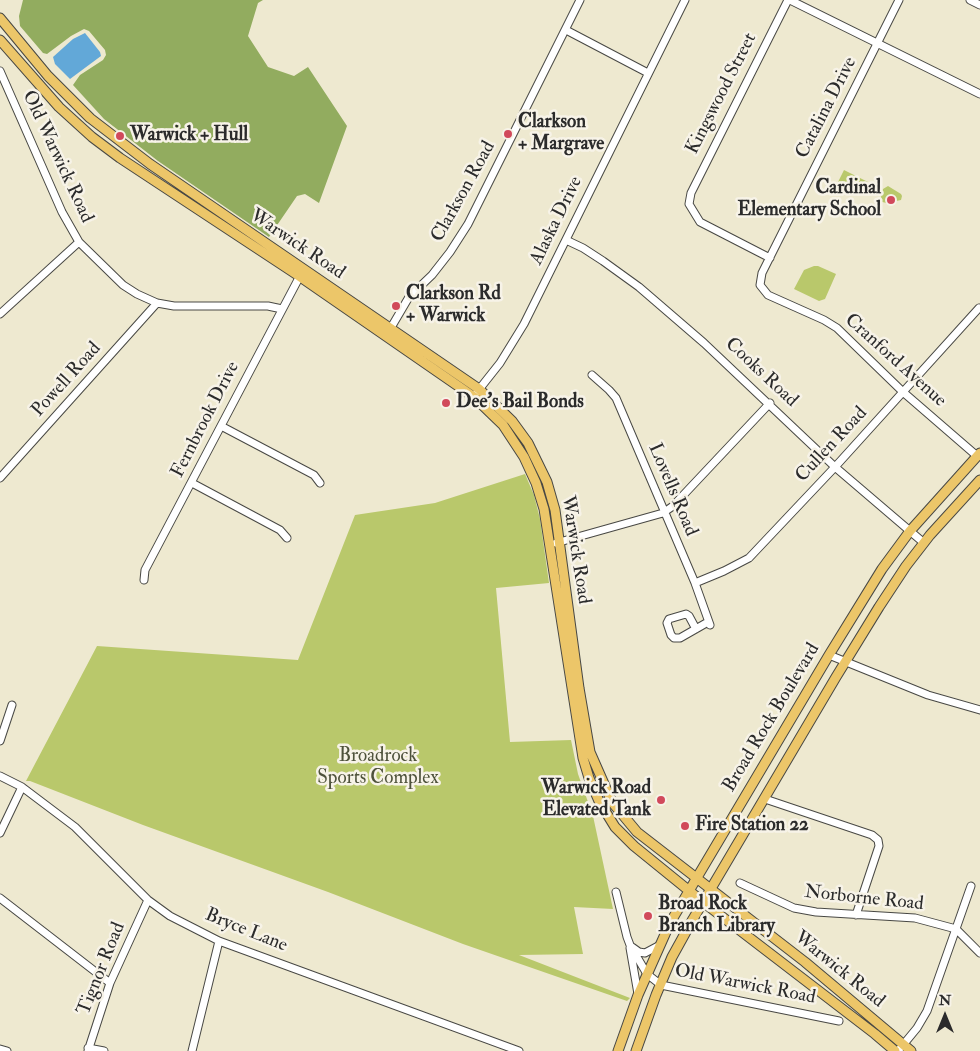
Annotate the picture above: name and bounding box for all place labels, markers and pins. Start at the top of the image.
place label: Clarkson + Margrave [518,112,604,156]
place label: Warwick + Hull [130,125,248,147]
marker: Clarkson + Margrave [502,128,514,140]
marker: Warwick + Hull [114,130,126,142]
place label: Cardinal Elementary School [738,178,881,222]
marker: Cardinal Elementary School [885,194,897,206]
place label: Clarkson Rd + Warwick [406,284,501,328]
marker: Clarkson Rd + Warwick [390,300,402,312]
place label: Dee’s Bail Bonds [456,392,584,414]
marker: Dee’s Bail Bonds [440,397,452,409]
place label: Warwick Road Elevated Tank [541,778,651,822]
marker: Warwick Road Elevated Tank [655,794,667,806]
place label: Fire Station 22 [695,815,809,837]
marker: Fire Station 22 [679,820,691,832]
place label: Broad Rock Branch Library [658,894,775,938]
marker: Broad Rock Branch Library [642,910,654,922]

